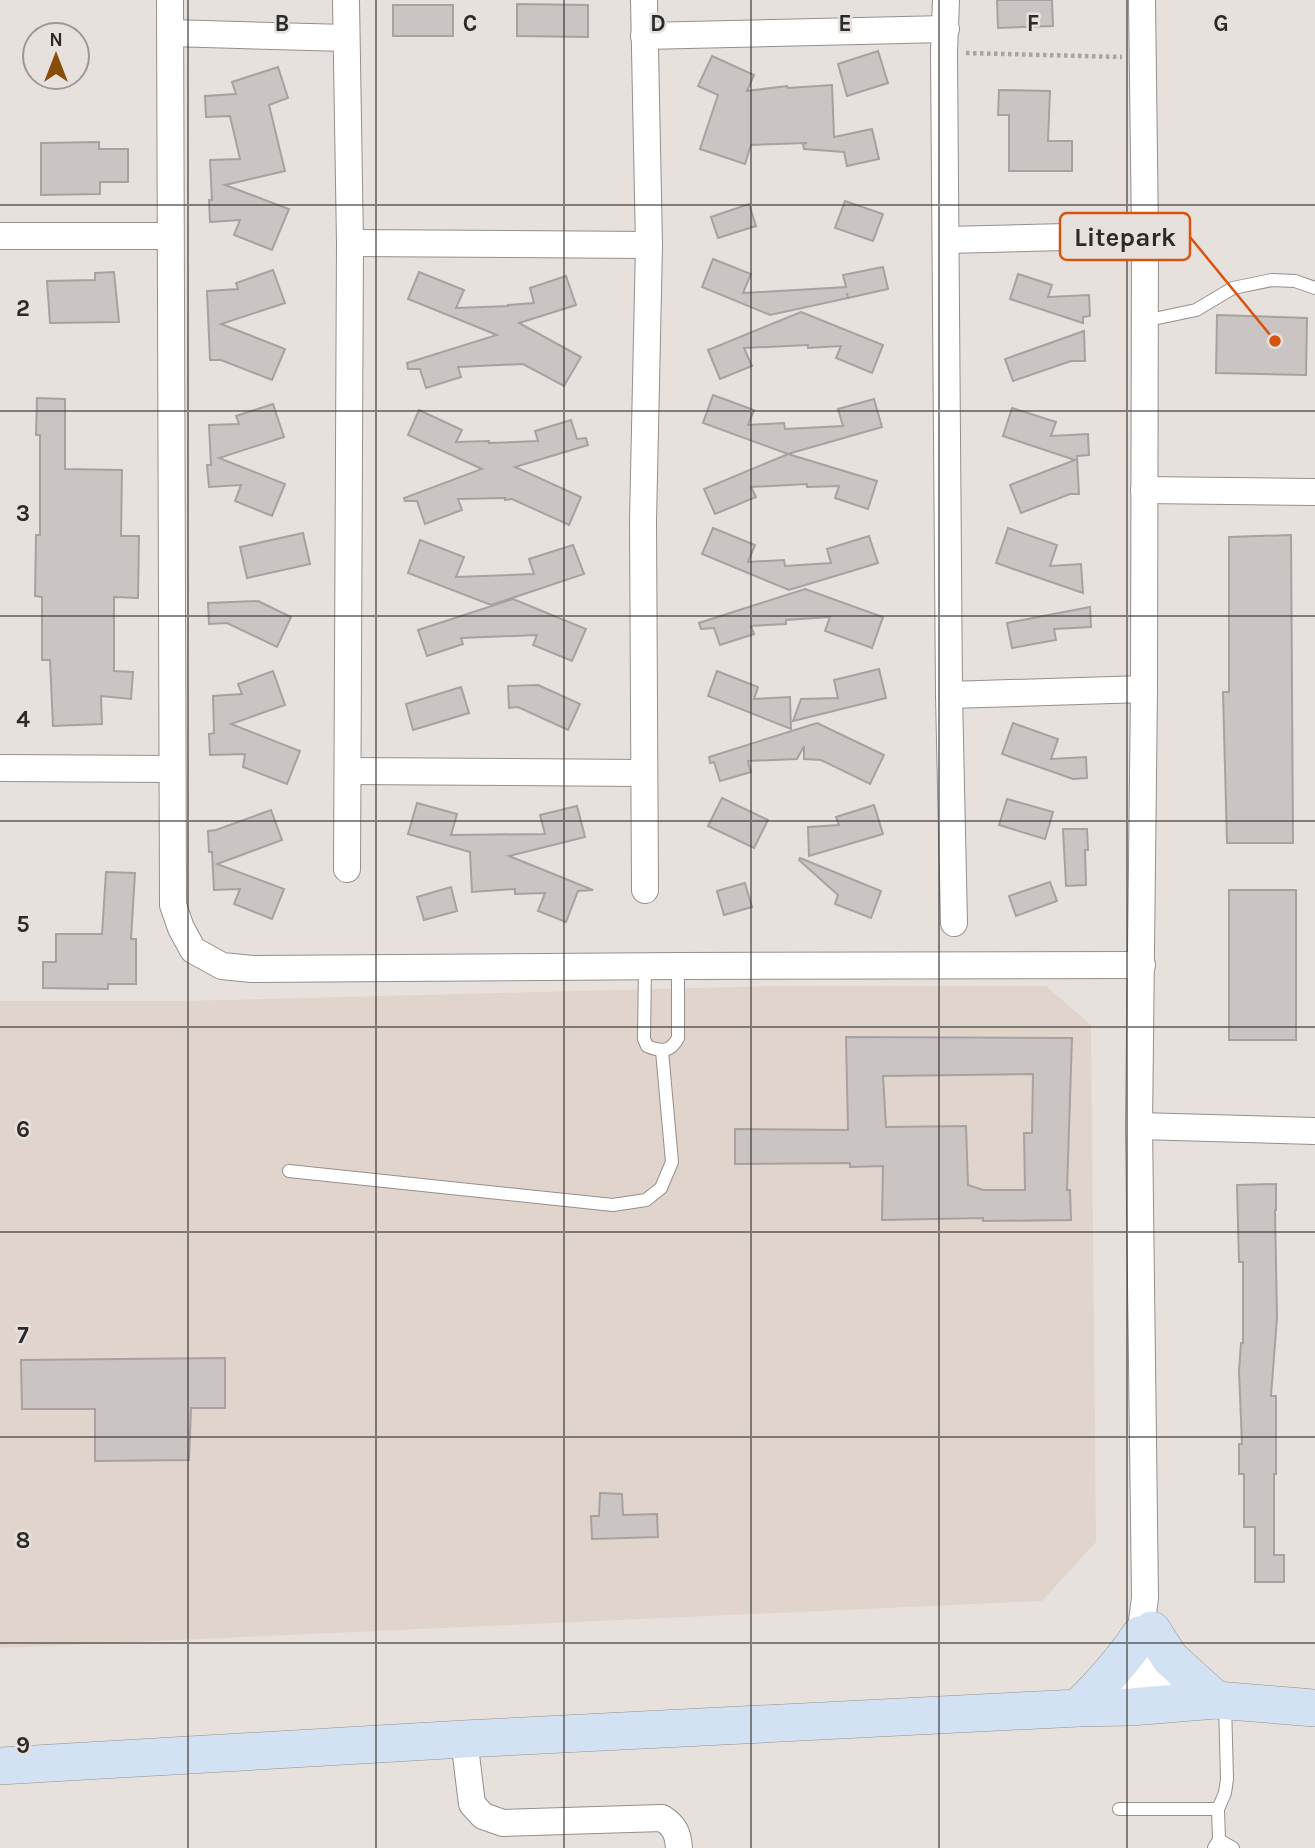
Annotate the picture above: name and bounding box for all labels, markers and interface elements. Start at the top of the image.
text: B [275,10,289,37]
text: C [463,10,477,37]
text: D [650,10,666,37]
text: E [838,10,852,37]
text: F [1027,10,1039,37]
text: G [1213,10,1229,37]
north arrow [21,21,91,91]
text: N [49,29,63,51]
callout: Litepark [1060,213,1190,260]
text: Litepark [1074,222,1176,253]
text: 2 [16,295,30,322]
text: 3 [16,500,30,527]
text: 4 [16,706,30,733]
text: 5 [16,911,30,938]
text: 6 [16,1116,30,1143]
text: 7 [17,1322,29,1349]
text: 8 [16,1527,30,1554]
text: 9 [16,1732,30,1759]

